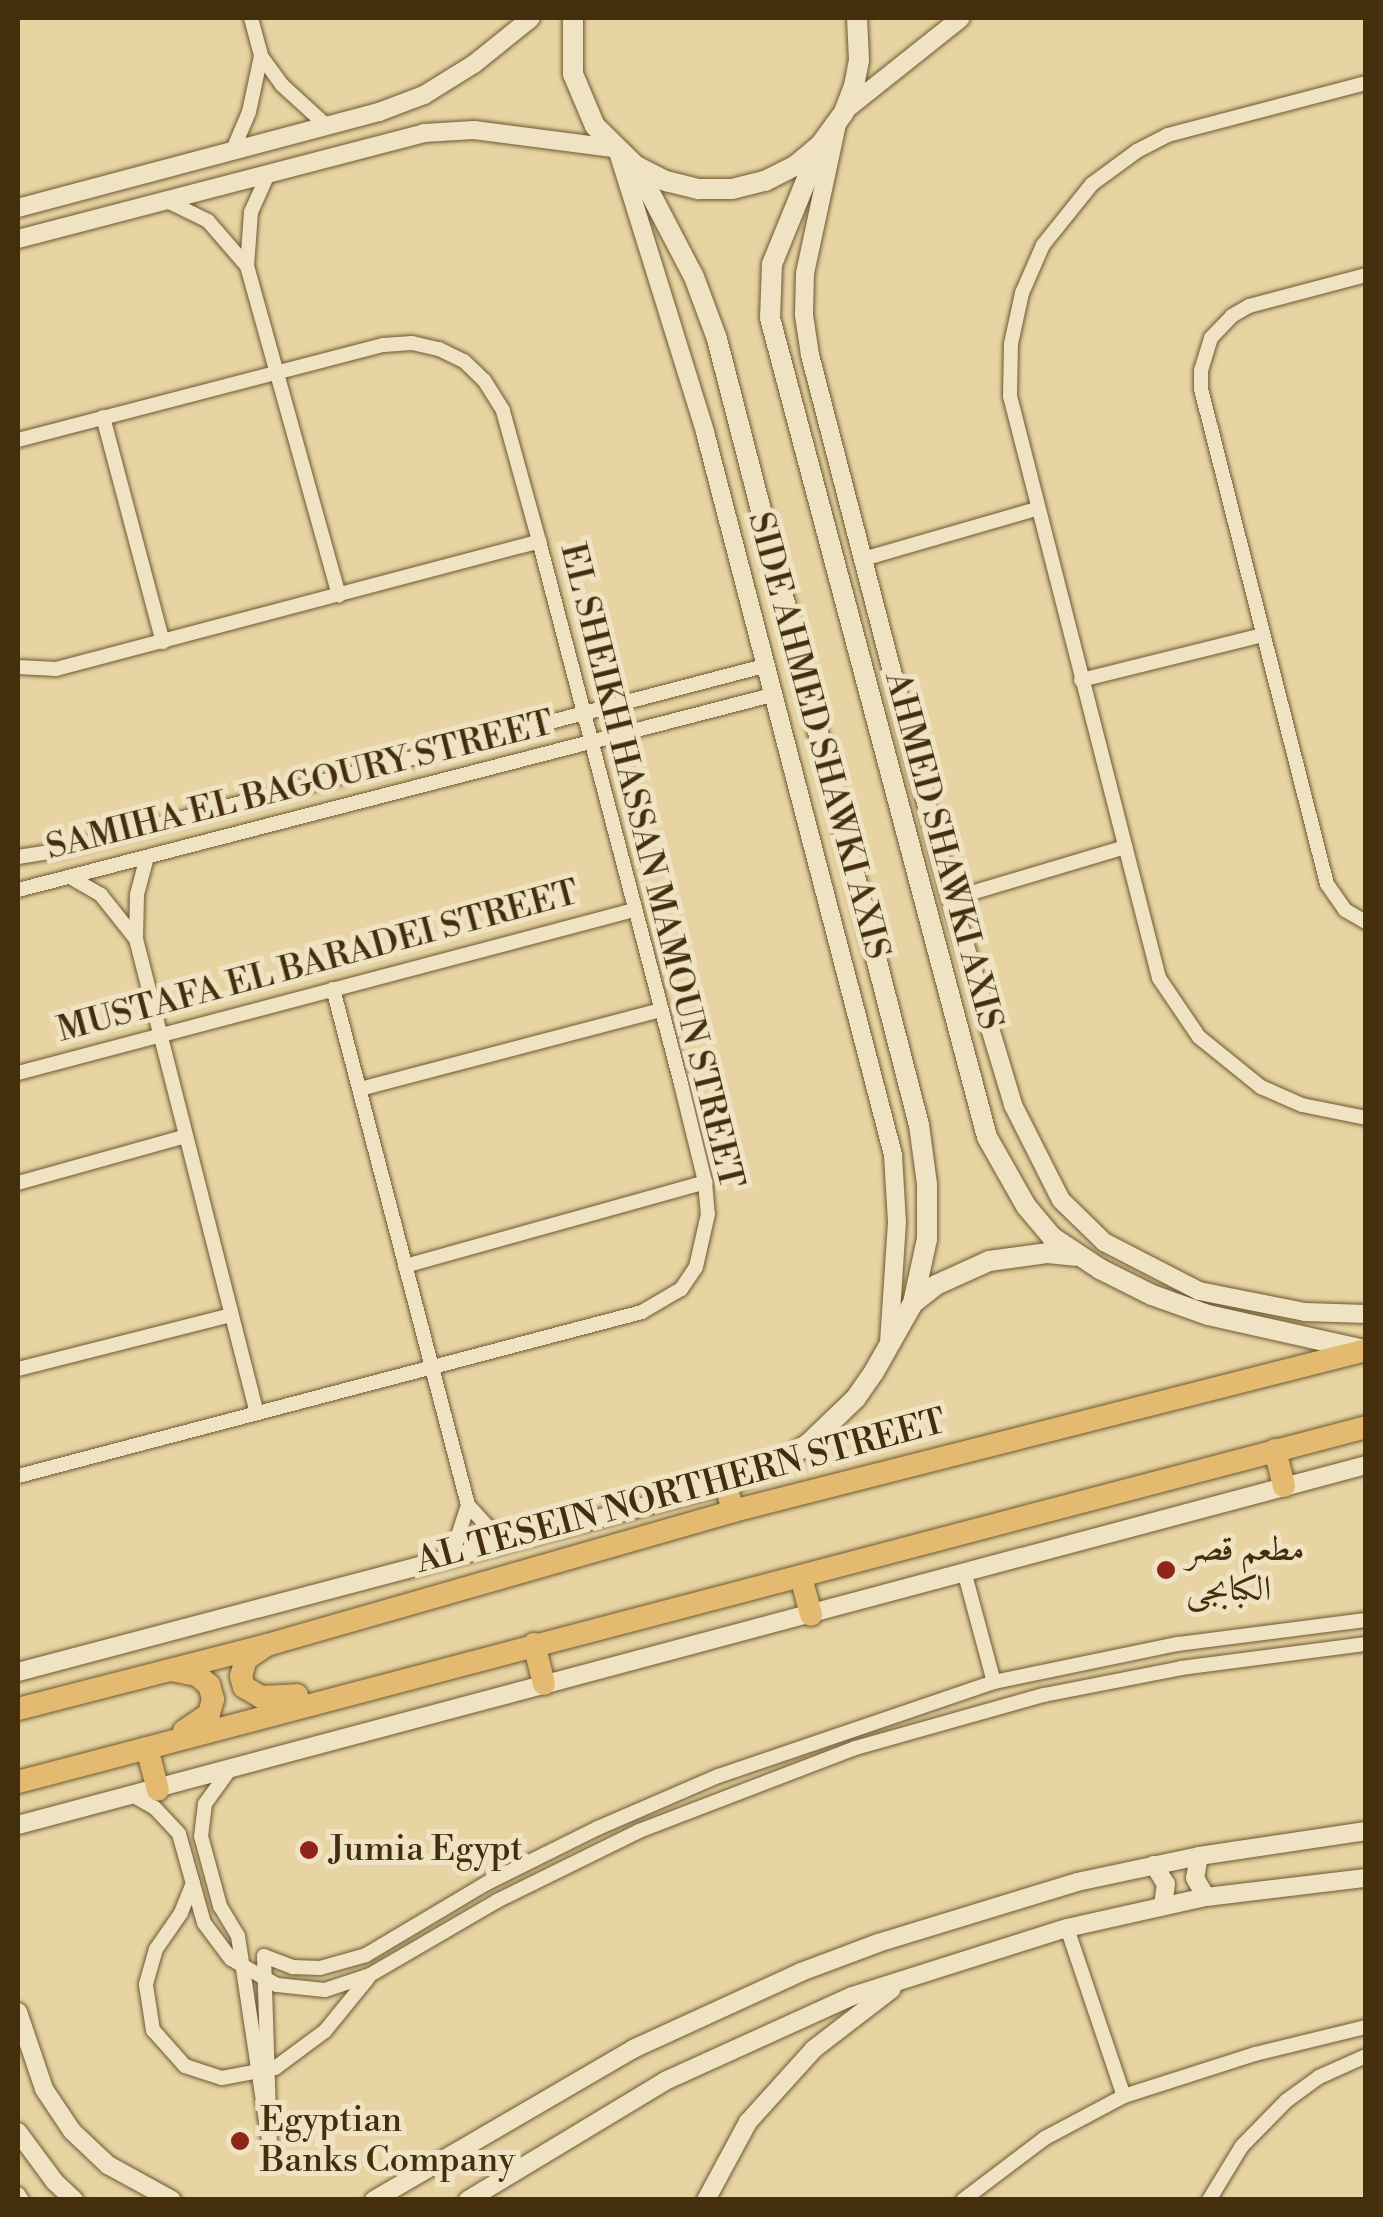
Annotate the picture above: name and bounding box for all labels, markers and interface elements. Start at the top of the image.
street label: SIDE AHMED SHAWKI AXIS [738,508,898,964]
street label: EL SHEIKH HASSAN MAMOUN STREET [550,539,752,1193]
street label: AHMED SHAWKI AXIS [875,667,1011,1035]
street label: SAMIHA EL BAGOURY STREET [42,703,558,869]
street label: MUSTAFA EL BARADEI STREET [53,872,583,1052]
street label: AL TESEIN NORTHERN STREET [411,1401,951,1583]
place label: مطعم قصر الكبابجى [1186,1529,1305,1611]
marker: مطعم قصر الكبابجى [1155,1559,1177,1581]
place label: Jumia Egypt [329,1829,523,1871]
marker: Jumia Egypt [298,1839,320,1861]
place label: Egyptian Banks Company [260,2100,515,2182]
marker: Egyptian Banks Company [229,2130,251,2152]

